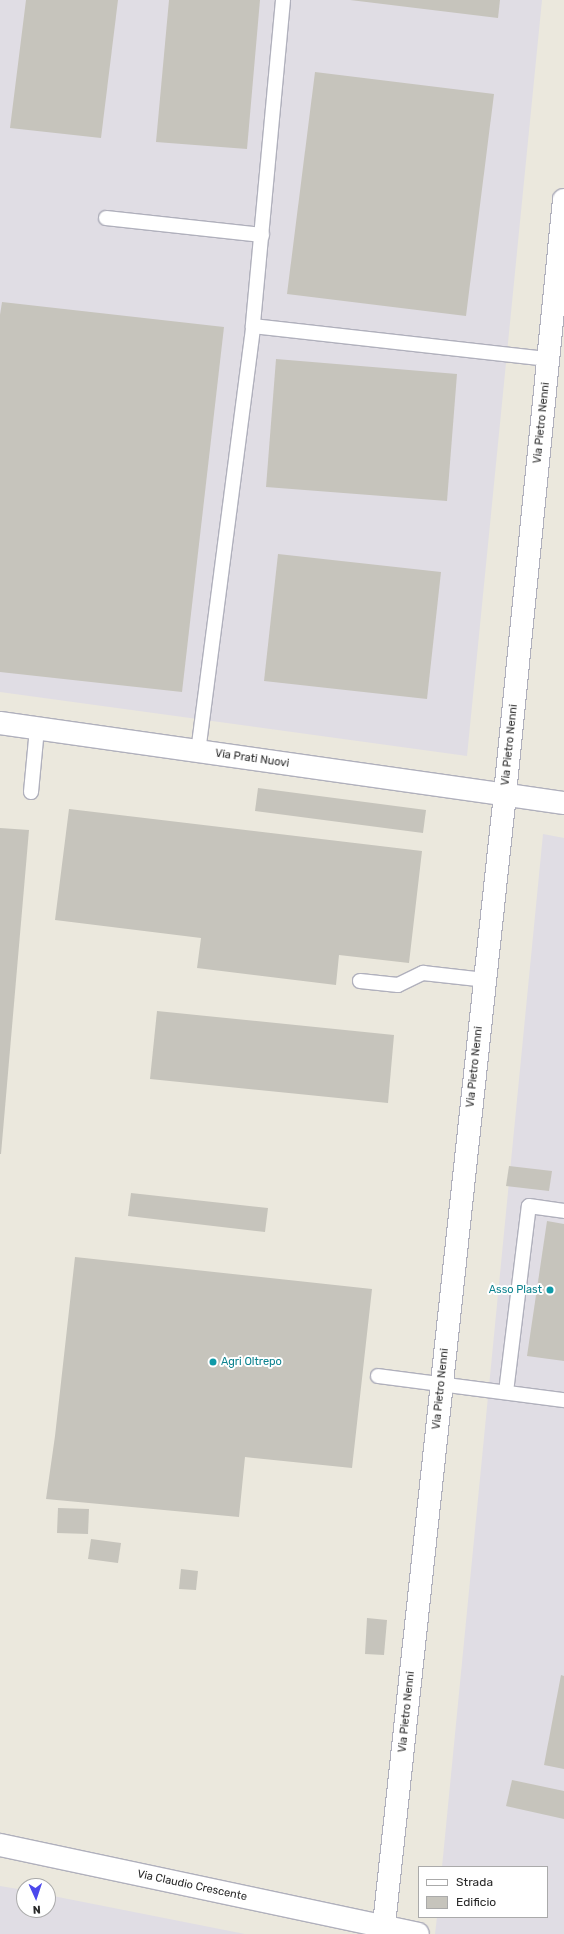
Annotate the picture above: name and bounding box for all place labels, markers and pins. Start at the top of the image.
place label: Asso Plast [489,1283,542,1297]
marker: Asso Plast [545,1285,555,1295]
place label: Agri Oltrepo [221,1355,282,1369]
marker: Agri Oltrepo [208,1357,218,1367]

